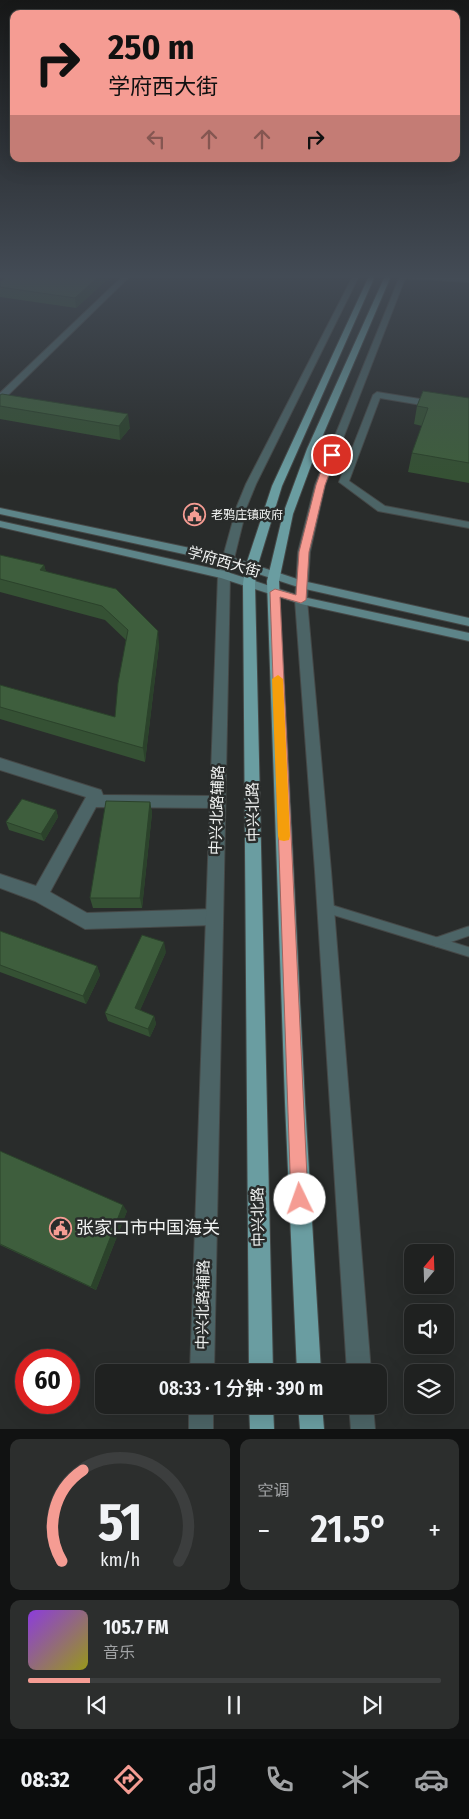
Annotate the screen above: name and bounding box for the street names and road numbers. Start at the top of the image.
street label: 学府西大街 [185,543,263,581]
street label: 中兴北路辅路 [206,765,228,855]
street label: 中兴北路 [243,782,263,842]
street label: 中兴北路 [248,1187,268,1247]
street label: 中兴北路辅路 [193,1260,213,1350]

